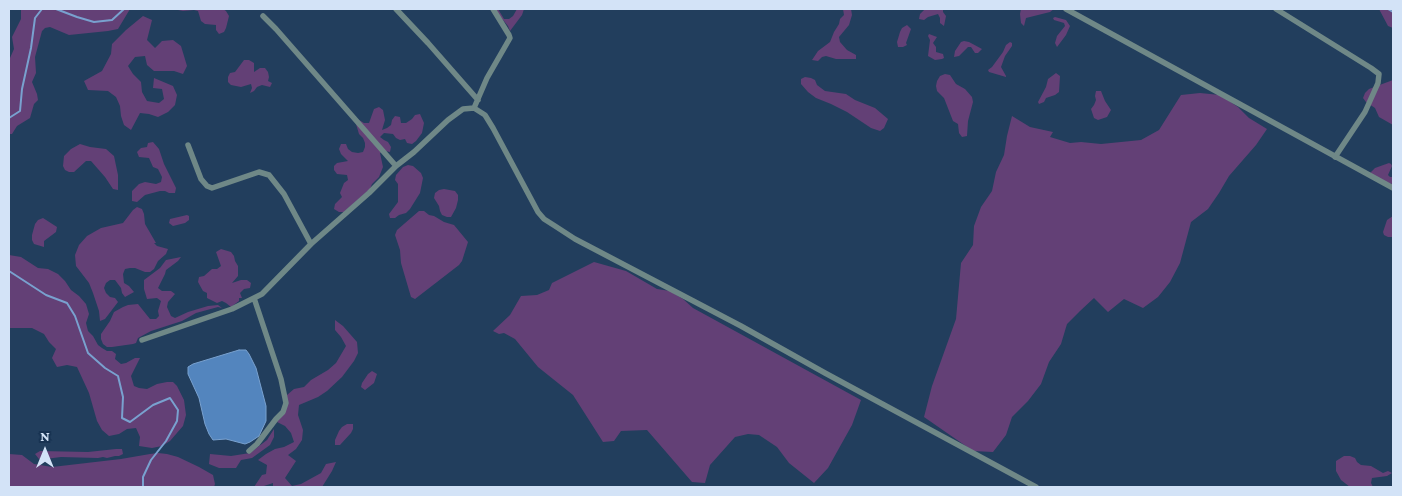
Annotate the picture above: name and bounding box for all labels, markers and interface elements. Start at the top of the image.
north arrow [20,426,70,476]
text: N [40,428,50,444]

